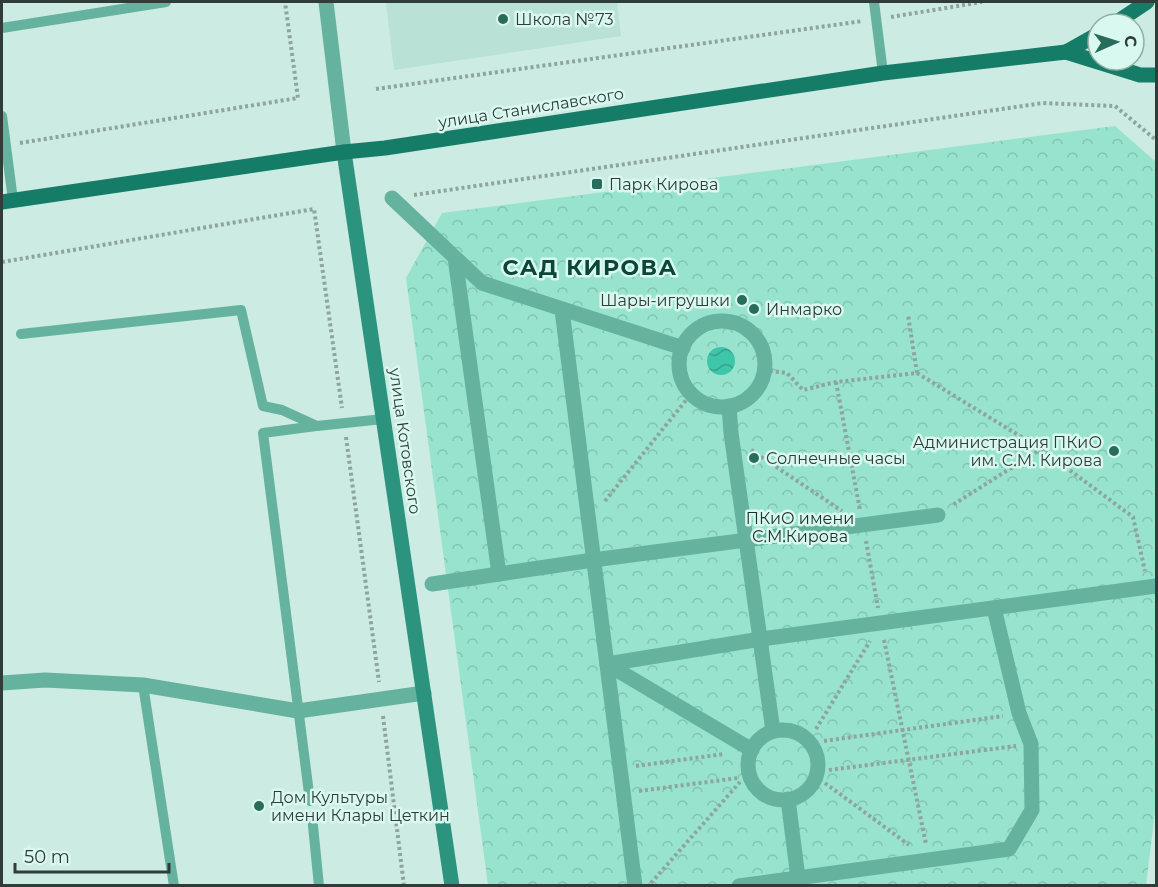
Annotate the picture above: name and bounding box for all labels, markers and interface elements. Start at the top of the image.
place label: Школа №73 [515,10,613,29]
marker: Школа №73 [496,12,510,26]
north arrow [1086,12,1146,72]
text: С [1121,35,1140,48]
street label: улица Станиславского [436,84,625,132]
place label: Парк Кирова [609,175,718,194]
marker: Парк Кирова [590,177,604,191]
district label: САД КИРОВА [502,254,678,281]
place label: Шары-игрушки [600,291,730,310]
marker: Шары-игрушки [735,293,749,307]
place label: Инмарко [766,300,842,319]
marker: Инмарко [747,302,761,316]
street label: улица Котовского [385,366,425,515]
place label: Администрация ПКиО им. С.М. Кирова [913,433,1102,470]
marker: Администрация ПКиО им. С.М. Кирова [1107,444,1121,458]
place label: Солнечные часы [766,449,906,468]
marker: Солнечные часы [747,451,761,465]
park label: ПКиО имени С.М.Кирова [746,509,854,546]
place label: Дом Культуры имени Клары Цеткин [271,788,450,825]
marker: Дом Культуры имени Клары Цеткин [252,799,266,813]
scale bar [15,836,170,874]
text: 50 m [24,846,70,868]

